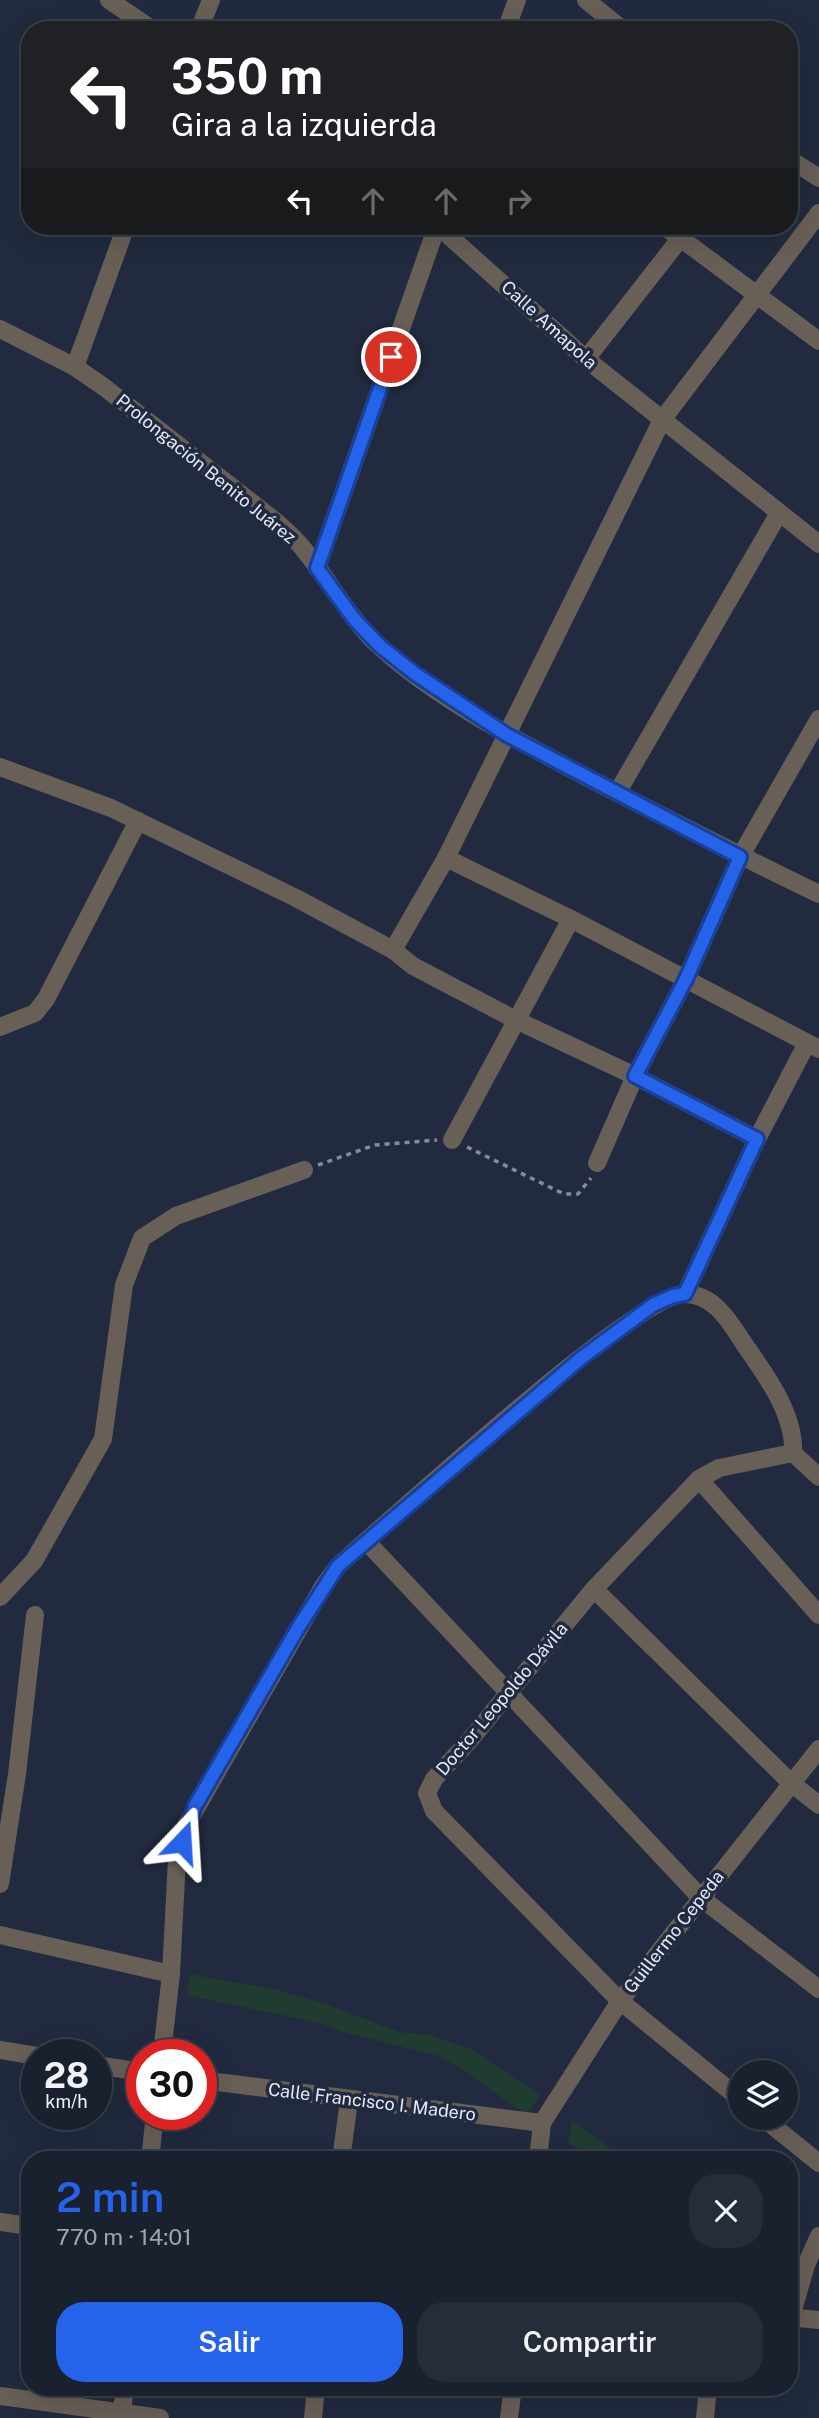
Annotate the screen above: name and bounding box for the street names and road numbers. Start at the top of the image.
street label: Calle Amapola [497,276,601,373]
street label: Prolongación Benito Juárez [112,390,300,548]
street label: Doctor Leopoldo Dávila [432,1618,572,1779]
street label: Guillermo Cepeda [619,1866,728,1997]
street label: Calle Francisco I. Madero [267,2078,477,2125]

